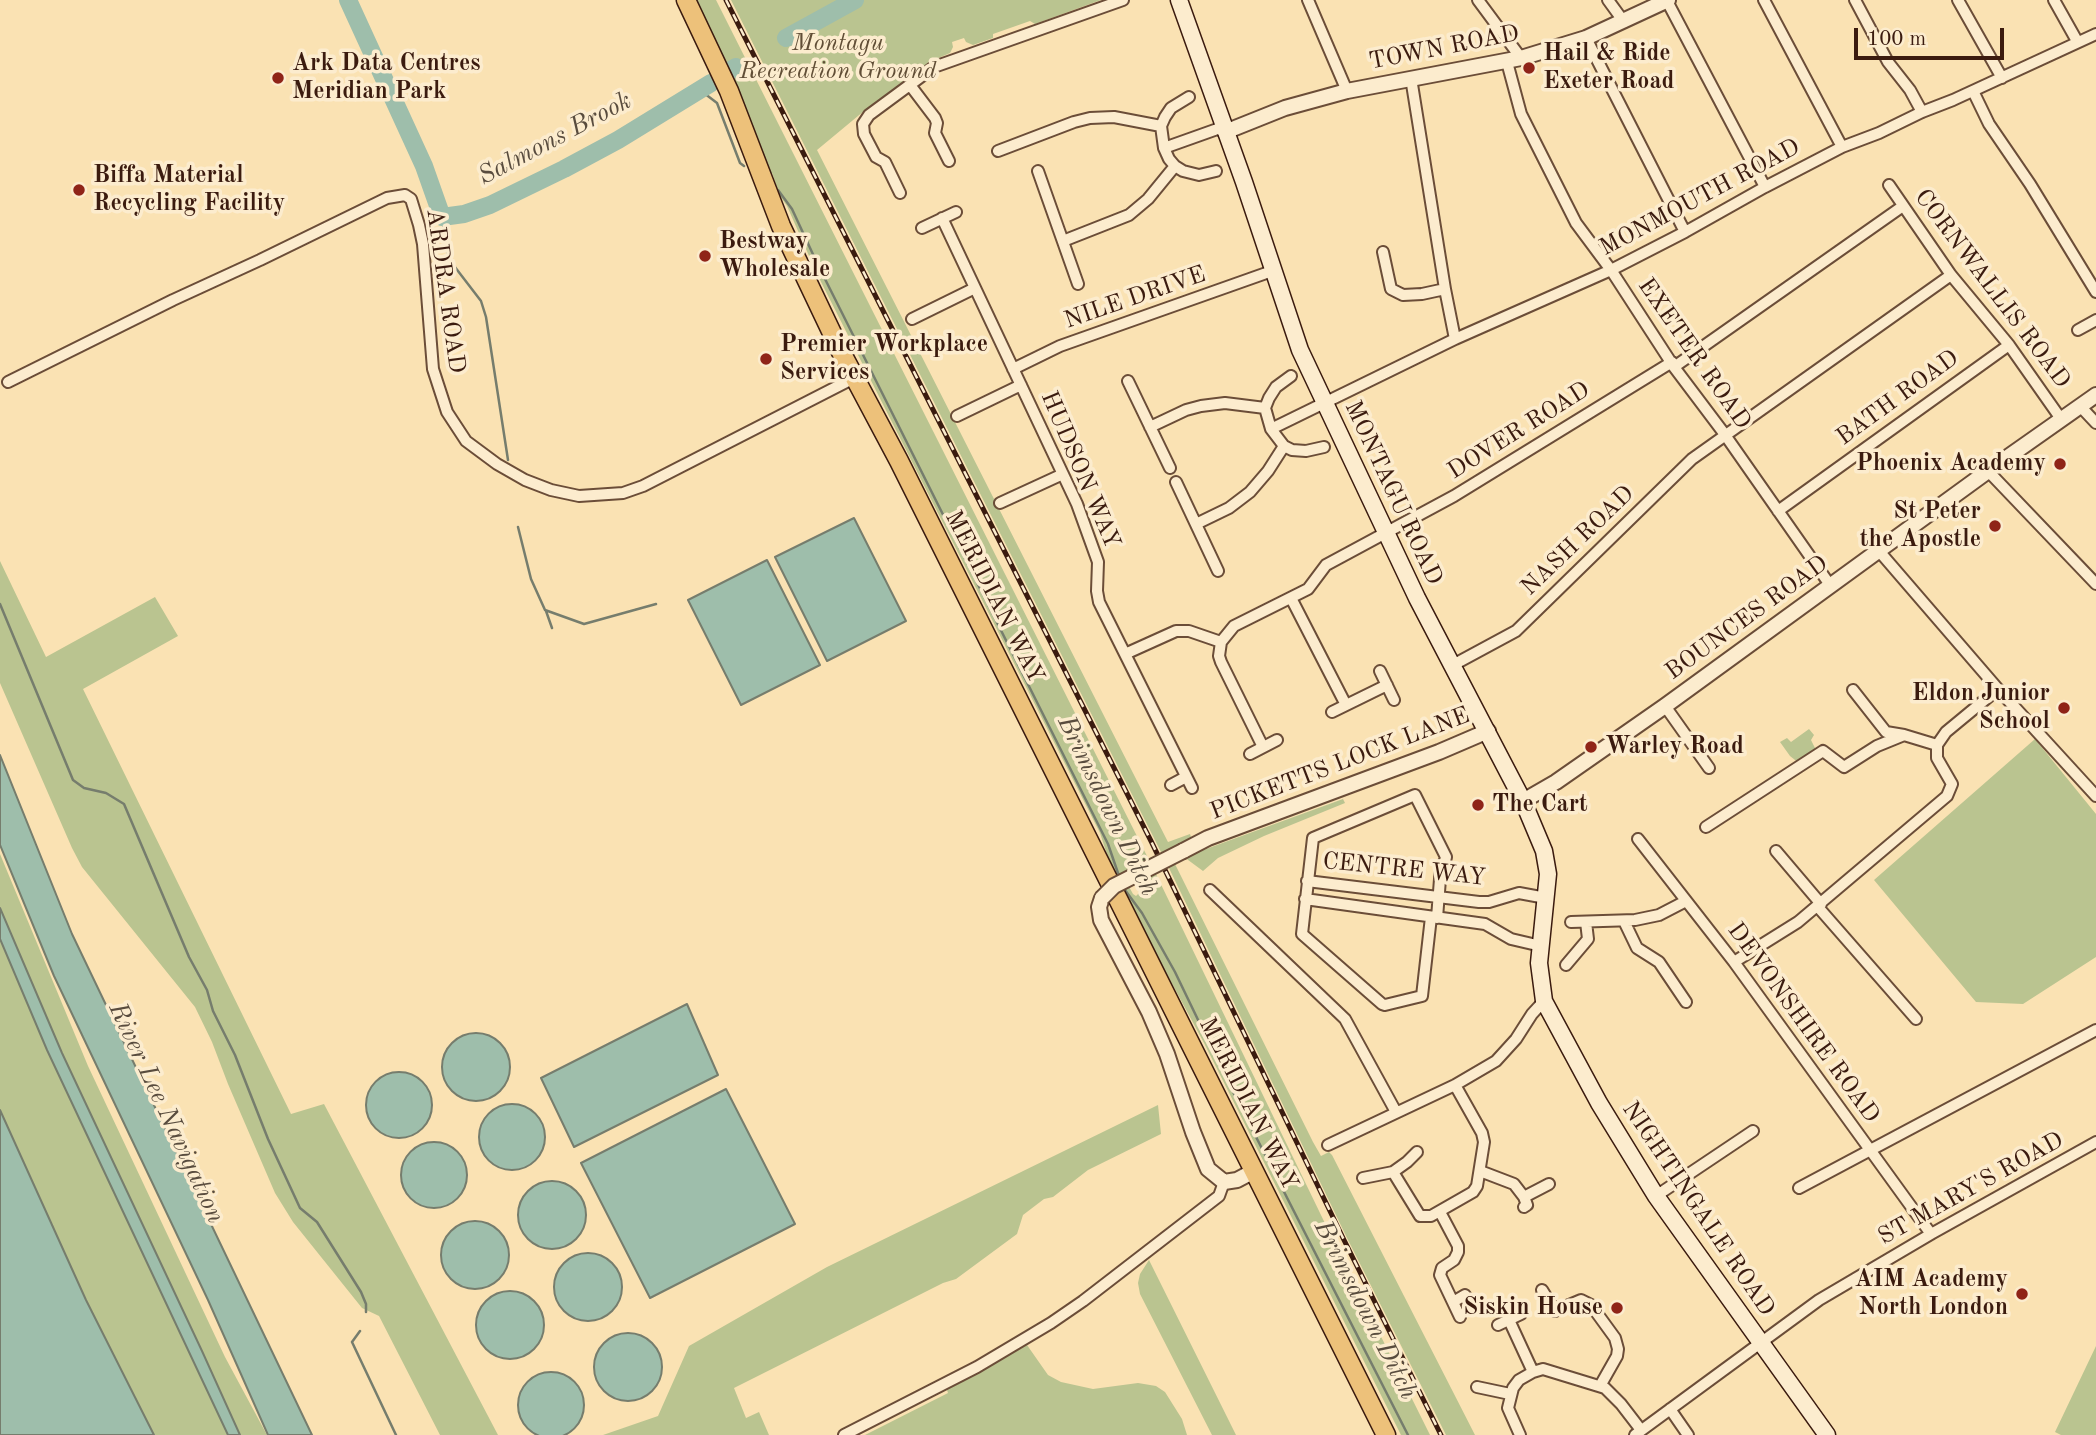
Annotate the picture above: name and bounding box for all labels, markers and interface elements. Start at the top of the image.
scale bar [1858,14,2008,58]
street label: TOWN ROAD [1366,19,1522,77]
text: 100 m [1867,29,1926,50]
park label: Montagu Recreation Ground [740,30,936,86]
place label: Hail & Ride Exeter Road [1543,40,1675,96]
place label: Ark Data Centres Meridian Park [292,50,481,106]
marker: Hail & Ride Exeter Road [1521,60,1537,76]
marker: Ark Data Centres Meridian Park [270,70,286,86]
water label: Salmons Brook [473,85,637,193]
street label: MONMOUTH ROAD [1595,133,1805,263]
place label: Biffa Material Recycling Facility [93,162,285,218]
marker: Biffa Material Recycling Facility [71,182,87,198]
street label: CORNWALLIS ROAD [1908,184,2076,394]
street label: ARDRA ROAD [419,207,471,375]
place label: Bestway Wholesale [719,228,830,284]
marker: Bestway Wholesale [697,248,713,264]
street label: NILE DRIVE [1060,260,1210,336]
street label: EXETER ROAD [1631,273,1757,435]
place label: Premier Workplace Services [780,331,988,387]
street label: BATH ROAD [1831,344,1965,452]
marker: Premier Workplace Services [758,351,774,367]
street label: DOVER ROAD [1443,376,1595,486]
street label: HUDSON WAY [1034,387,1126,553]
street label: MONTAGU ROAD [1338,396,1448,590]
place label: Phoenix Academy [1856,450,2046,478]
marker: Phoenix Academy [2052,456,2068,472]
street label: NASH ROAD [1515,480,1641,602]
place label: St Peter the Apostle [1860,498,1981,554]
street label: MERIDIAN WAY [938,506,1050,688]
marker: St Peter the Apostle [1987,518,2003,534]
street label: BOUNCES ROAD [1660,549,1834,687]
place label: Eldon Junior School [1912,680,2050,736]
marker: Eldon Junior School [2056,700,2072,716]
street label: PICKETTS LOCK LANE [1206,701,1474,827]
water label: Brimsdown Ditch [1050,711,1164,901]
place label: Warley Road [1605,733,1744,761]
marker: Warley Road [1583,739,1599,755]
place label: The Cart [1492,791,1588,819]
marker: The Cart [1470,797,1486,813]
street label: CENTRE WAY [1321,847,1487,893]
street label: DEVONSHIRE ROAD [1721,917,1885,1129]
water label: River Lee Navigation [101,998,231,1228]
street label: MERIDIAN WAY [1192,1013,1304,1195]
street label: NIGHTINGALE ROAD [1615,1096,1781,1322]
street label: ST MARY'S ROAD [1873,1126,2069,1252]
water label: Brimsdown Ditch [1306,1215,1424,1405]
place label: AIM Academy North London [1855,1266,2008,1322]
marker: AIM Academy North London [2014,1286,2030,1302]
place label: Siskin House [1463,1294,1603,1322]
marker: Siskin House [1609,1300,1625,1316]

